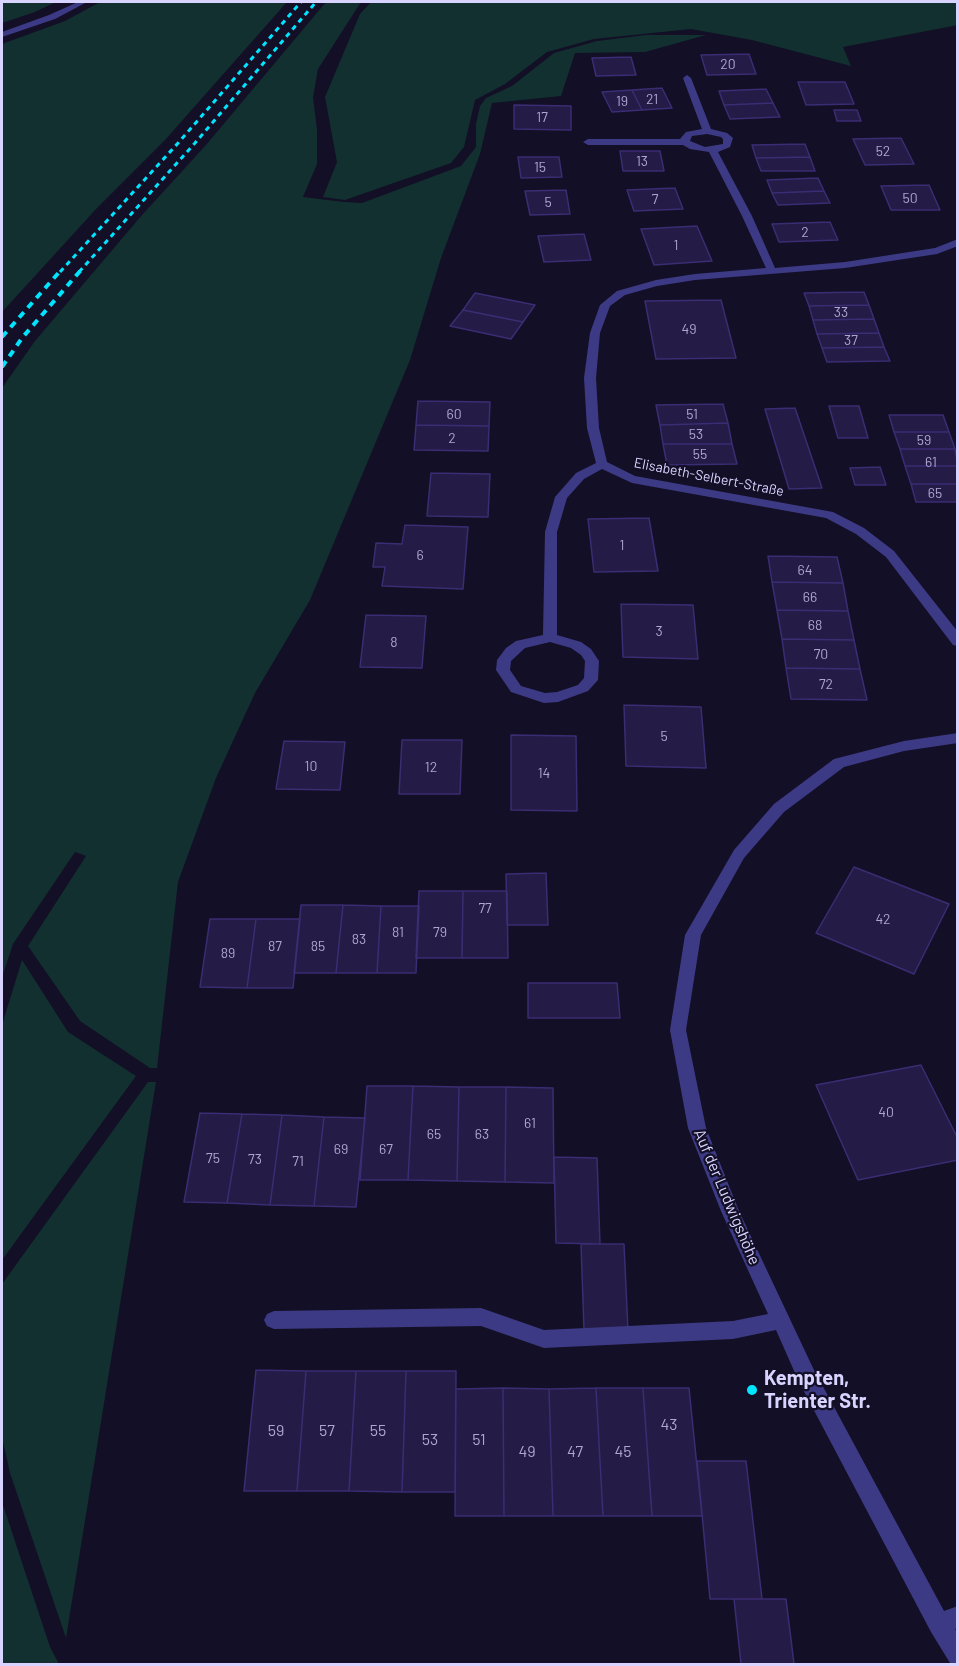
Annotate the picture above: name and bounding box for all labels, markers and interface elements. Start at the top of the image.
house number: 20 [720,56,736,72]
house number: 21 [646,91,658,107]
house number: 19 [616,93,628,109]
house number: 17 [536,109,548,125]
house number: 52 [876,143,890,159]
house number: 13 [636,153,648,169]
house number: 15 [534,159,546,175]
house number: 50 [902,190,918,206]
house number: 7 [652,191,658,207]
house number: 5 [544,194,552,210]
house number: 2 [801,224,809,240]
house number: 1 [674,237,678,253]
house number: 33 [834,304,848,320]
house number: 49 [681,321,697,337]
house number: 37 [844,332,858,348]
house number: 60 [446,406,462,422]
house number: 51 [686,406,698,422]
house number: 53 [689,426,703,442]
house number: 2 [448,430,456,446]
house number: 59 [917,432,931,448]
house number: 55 [693,446,707,462]
street label: Elisabeth-Selbert-Straße [633,454,785,500]
house number: 61 [925,454,937,470]
house number: 65 [928,485,942,501]
house number: 1 [620,537,624,553]
house number: 6 [416,547,424,563]
house number: 64 [798,562,812,578]
house number: 66 [803,589,817,605]
house number: 68 [808,617,822,633]
house number: 3 [655,623,663,639]
house number: 8 [390,634,398,650]
house number: 70 [814,646,828,662]
house number: 72 [819,676,833,692]
house number: 5 [660,728,668,744]
house number: 10 [305,758,317,774]
house number: 12 [425,759,437,775]
house number: 14 [538,765,550,781]
house number: 77 [478,900,492,916]
house number: 42 [875,911,891,927]
house number: 81 [392,924,404,940]
house number: 79 [433,924,447,940]
house number: 83 [352,931,366,947]
house number: 87 [268,938,282,954]
house number: 85 [311,938,325,954]
house number: 89 [221,945,235,961]
house number: 40 [878,1104,894,1120]
house number: 61 [524,1115,536,1131]
house number: 65 [427,1126,441,1142]
house number: 63 [475,1126,489,1142]
street label: Auf der Ludwigshöhe [690,1126,764,1268]
house number: 69 [334,1141,348,1157]
house number: 67 [379,1141,393,1157]
house number: 75 [206,1150,220,1166]
house number: 73 [248,1151,262,1167]
house number: 71 [292,1153,304,1169]
place label: Kempten, Trienter Str. [764,1366,871,1413]
marker: Kempten, Trienter Str. [745,1383,759,1397]
house number: 43 [660,1415,678,1435]
house number: 59 [268,1421,284,1441]
house number: 57 [319,1421,335,1441]
house number: 55 [370,1421,386,1441]
house number: 53 [422,1430,438,1450]
house number: 51 [472,1430,486,1450]
house number: 49 [518,1442,536,1462]
house number: 47 [567,1442,583,1462]
house number: 45 [614,1442,632,1462]

